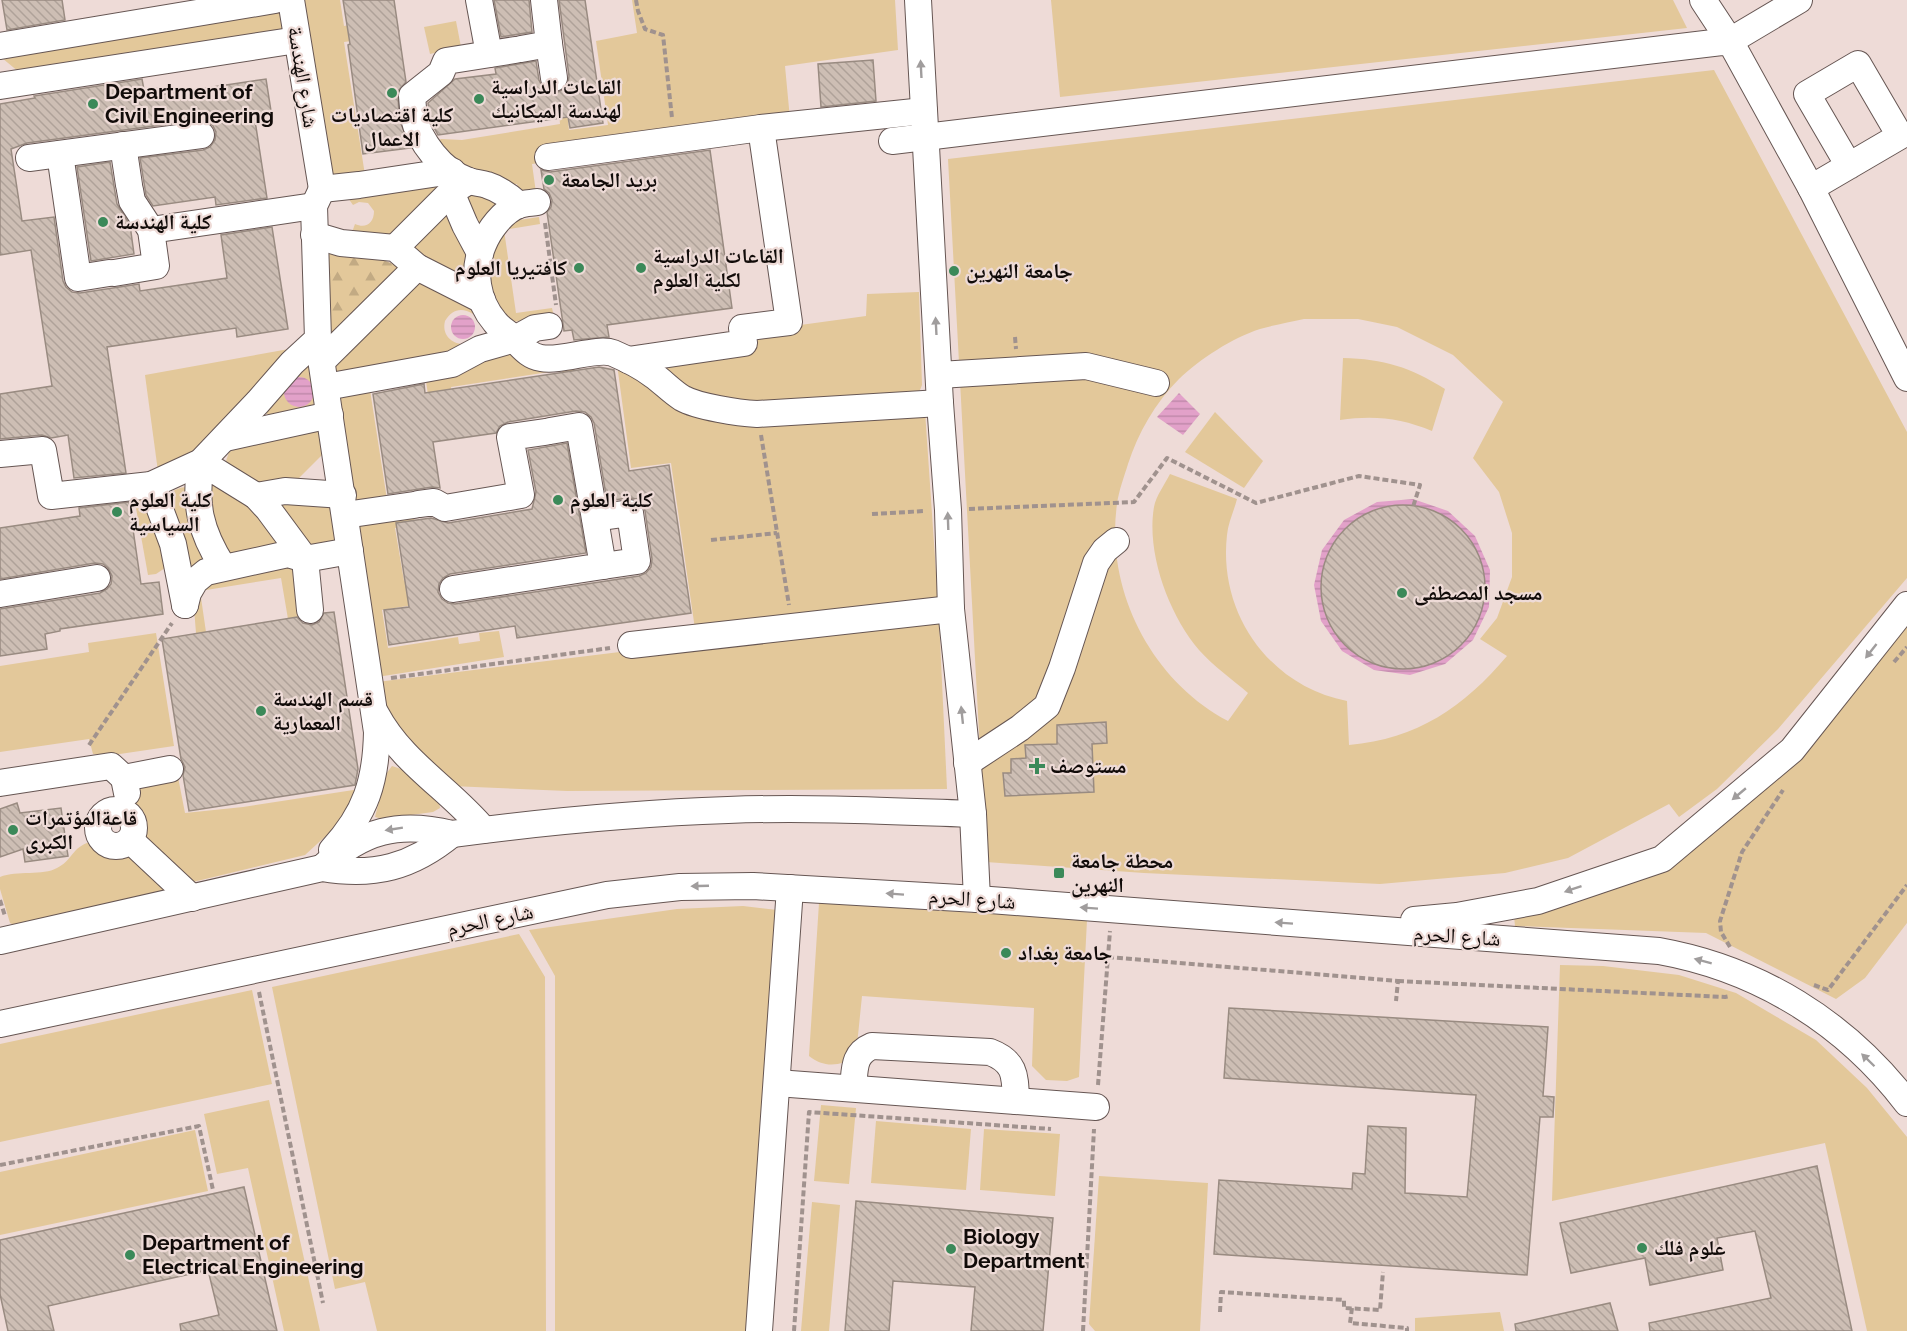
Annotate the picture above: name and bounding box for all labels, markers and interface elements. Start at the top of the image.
street label: شارع الهندسة [282,25,324,129]
one-way arrow [917,59,926,78]
place label: القاعات الدراسية لهندسة الميكانيك [491,74,622,123]
place label: Department of Civil Engineering [105,79,274,128]
marker: كلية اقتصاديات الاعمال [385,86,399,100]
marker: القاعات الدراسية لهندسة الميكانيك [472,92,486,106]
marker: Department of Civil Engineering [86,97,100,111]
place label: كلية اقتصاديات الاعمال [331,102,453,152]
place label: بريد الجامعة [561,167,657,192]
marker: بريد الجامعة [542,173,556,187]
place label: كلية الهندسة [115,209,212,234]
marker: كلية الهندسة [96,215,110,229]
place label: القاعات الدراسية لكلية العلوم [653,243,784,294]
place label: كافتيريا العلوم [455,255,567,282]
place label: جامعة النهرين [966,258,1073,284]
marker: كافتيريا العلوم [572,261,586,275]
marker: القاعات الدراسية لكلية العلوم [634,261,648,275]
marker: جامعة النهرين [947,264,961,278]
one-way arrow [932,317,941,336]
place label: كلية العلوم السياسية [129,487,212,536]
place label: كلية العلوم [570,487,653,514]
marker: كلية العلوم [551,493,565,507]
marker: كلية العلوم السياسية [110,505,124,519]
one-way arrow [944,512,953,531]
place label: مسجد المصطفى [1414,580,1543,606]
marker: مسجد المصطفى [1395,586,1409,600]
one-way arrow [1864,643,1877,659]
place label: قسم الهندسة المعمارية [273,686,373,735]
marker: قسم الهندسة المعمارية [254,704,268,718]
one-way arrow [958,706,967,725]
place label: مستوصف [1050,753,1127,778]
marker: مستوصف [1028,757,1046,775]
one-way arrow [1731,788,1747,801]
place label: قاعةالمؤتمرات الكبرى [25,805,137,854]
marker: قاعةالمؤتمرات الكبرى [6,823,20,837]
one-way arrow [385,825,404,834]
place label: محطة جامعة النهرين [1071,848,1173,898]
marker: محطة جامعة النهرين [1052,866,1066,880]
one-way arrow [691,882,710,891]
street label: شارع الحرم [927,883,1017,916]
one-way arrow [1564,885,1582,895]
one-way arrow [885,890,904,899]
street label: شارع الحرم [445,898,536,943]
one-way arrow [1080,903,1099,913]
one-way arrow [1274,918,1293,927]
street label: شارع الحرم [1412,920,1502,953]
place label: جامعة بغداد [1018,940,1112,965]
marker: جامعة بغداد [999,946,1013,960]
one-way arrow [1693,955,1712,965]
one-way arrow [1861,1053,1875,1067]
place label: Biology Department [963,1224,1085,1273]
place label: Department of Electrical Engineering [142,1230,364,1279]
place label: علوم فلك [1654,1235,1726,1262]
marker: علوم فلك [1635,1241,1649,1255]
marker: Biology Department [944,1242,958,1256]
marker: Department of Electrical Engineering [123,1248,137,1262]

